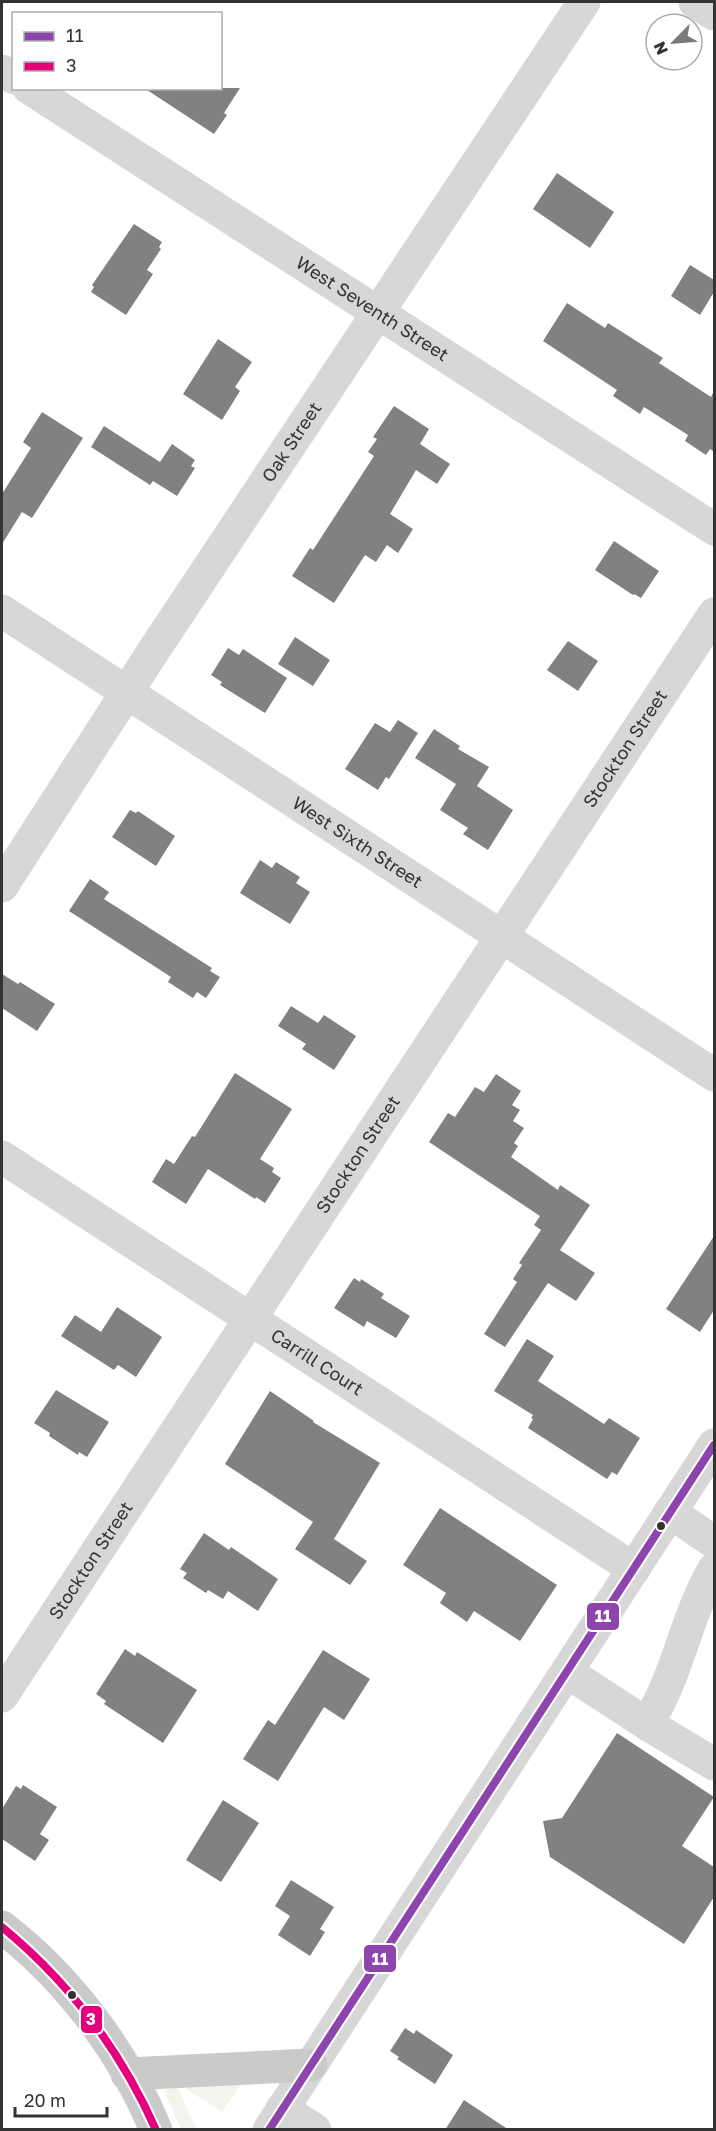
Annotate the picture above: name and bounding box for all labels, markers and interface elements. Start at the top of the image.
legend [12,12,222,90]
north arrow [644,12,704,72]
text: 11 [66,24,84,46]
text: N [649,39,672,58]
text: 3 [66,54,77,76]
street label: West Seventh Street [292,251,453,365]
street label: Oak Street [257,398,325,486]
street label: Stockton Street [578,685,671,811]
street label: West Sixth Street [289,791,427,892]
street label: Stockton Street [311,1091,404,1217]
street label: Carrill Court [267,1323,368,1400]
street label: Stockton Street [44,1497,137,1623]
unlabelled marker [655,1520,667,1532]
line badge: 11 [586,1602,620,1631]
text: 11 [595,1606,611,1626]
line badge: 11 [363,1944,397,1973]
text: 11 [372,1949,388,1969]
unlabelled marker [66,1989,78,2001]
line badge: 3 [80,2005,103,2034]
text: 3 [86,2009,96,2029]
scale bar [15,2080,106,2118]
text: 20 m [24,2089,66,2111]

